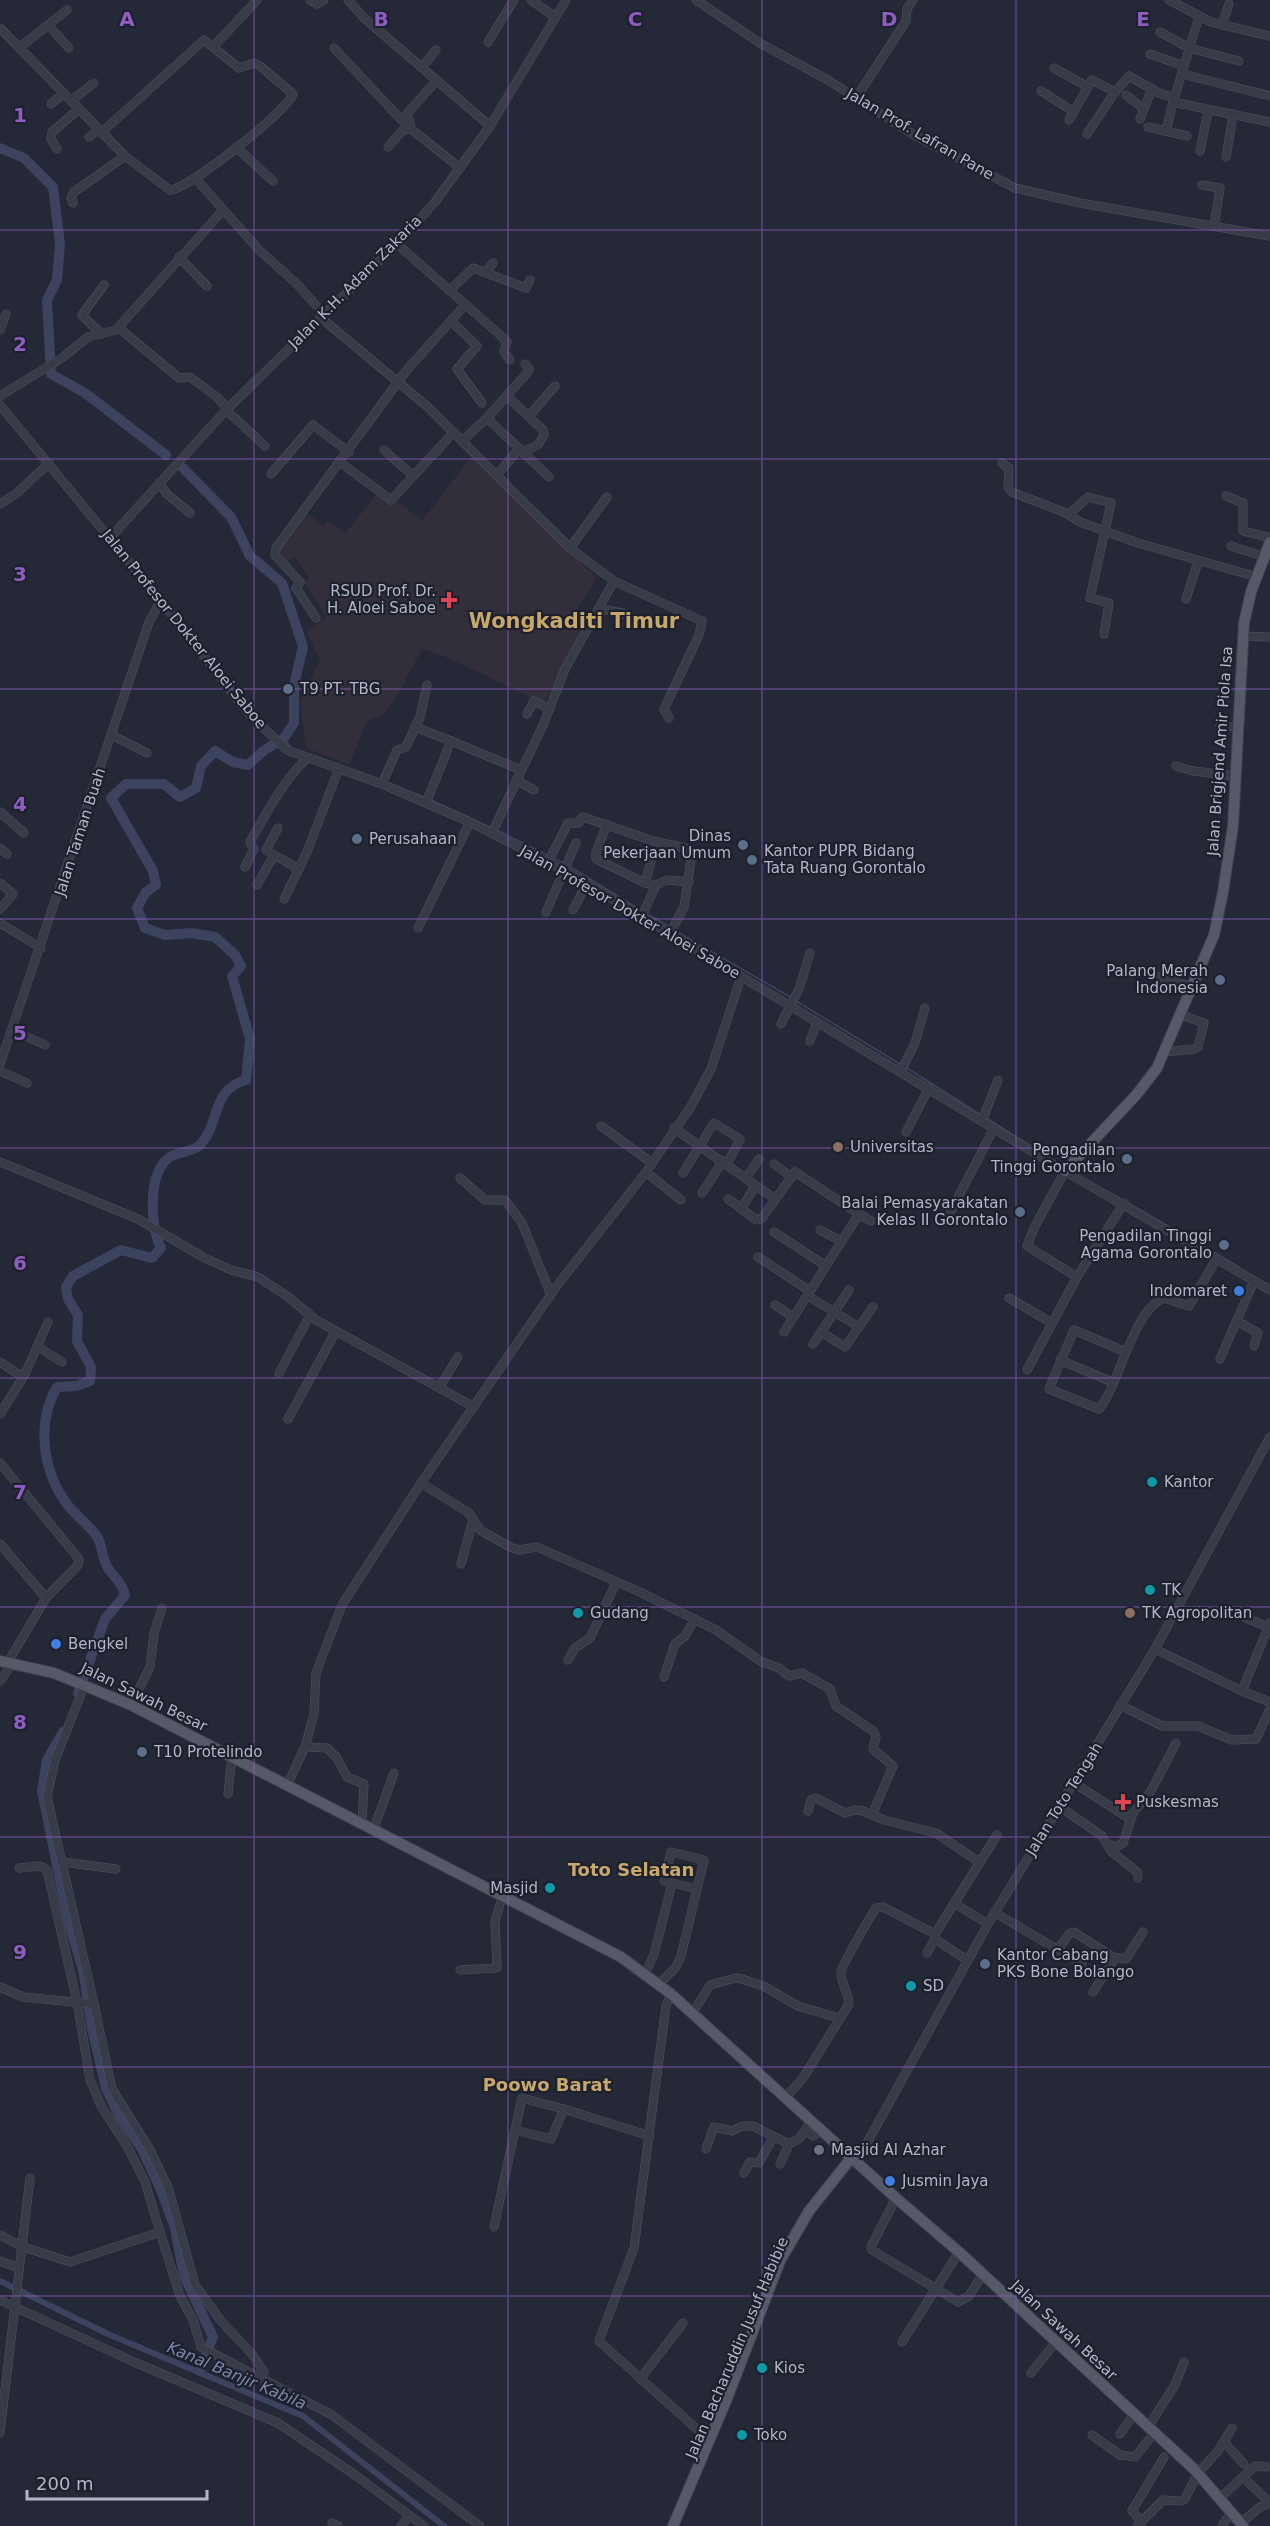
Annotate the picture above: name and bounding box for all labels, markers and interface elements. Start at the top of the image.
text: A [119,7,135,31]
text: B [373,7,389,31]
text: C [628,7,642,31]
text: D [881,7,897,31]
text: E [1136,7,1150,31]
street label: Jalan Prof. Lafran Pane [842,84,997,184]
text: 1 [13,103,27,127]
street label: Jalan K.H. Adam Zakaria [284,212,425,353]
text: 2 [13,332,27,356]
street label: Jalan Profesor Dokter Aloei Saboe [97,525,270,732]
text: 3 [13,562,27,586]
place label: RSUD Prof. Dr. H. Aloei Saboe [327,582,436,617]
marker: RSUD Prof. Dr. H. Aloei Saboe [440,591,458,609]
district label: Wongkaditi Timur [469,609,680,633]
street label: Jalan Brigjend Amir Piola Isa [1204,646,1236,857]
place label: T9 PT. TBG [299,680,380,698]
marker: T9 PT. TBG [281,682,295,696]
street label: Jalan Taman Buah [50,766,109,899]
text: 4 [13,792,27,816]
place label: Dinas Pekerjaan Umum [603,827,731,862]
place label: Perusahaan [369,830,457,848]
marker: Perusahaan [350,832,364,846]
marker: Dinas Pekerjaan Umum [736,838,750,852]
street label: Jalan Profesor Dokter Aloei Saboe [516,841,743,983]
place label: Kantor PUPR Bidang Tata Ruang Gorontalo [763,842,926,877]
marker: Kantor PUPR Bidang Tata Ruang Gorontalo [745,853,759,867]
place label: Palang Merah Indonesia [1106,962,1208,997]
marker: Palang Merah Indonesia [1213,973,1227,987]
text: 5 [13,1021,27,1045]
place label: Universitas [850,1138,934,1156]
marker: Universitas [831,1140,845,1154]
place label: Pengadilan Tinggi Gorontalo [990,1141,1115,1176]
marker: Pengadilan Tinggi Gorontalo [1120,1152,1134,1166]
place label: Balai Pemasyarakatan Kelas II Gorontalo [841,1194,1008,1229]
marker: Balai Pemasyarakatan Kelas II Gorontalo [1013,1205,1027,1219]
place label: Pengadilan Tinggi Agama Gorontalo [1079,1227,1212,1262]
marker: Pengadilan Tinggi Agama Gorontalo [1217,1238,1231,1252]
text: 6 [13,1251,27,1275]
place label: Indomaret [1150,1282,1227,1300]
marker: Indomaret [1232,1284,1246,1298]
place label: Kantor [1164,1473,1214,1491]
marker: Kantor [1145,1475,1159,1489]
text: 7 [13,1480,27,1504]
place label: TK [1161,1581,1182,1599]
marker: TK [1143,1583,1157,1597]
place label: Gudang [590,1604,649,1622]
place label: TK Agropolitan [1141,1604,1252,1622]
marker: Gudang [571,1606,585,1620]
marker: TK Agropolitan [1123,1606,1137,1620]
place label: Bengkel [68,1635,128,1653]
marker: Bengkel [49,1637,63,1651]
street label: Jalan Sawah Besar [77,1658,211,1736]
text: 8 [13,1710,27,1734]
street label: Jalan Toto Tengah [1021,1739,1106,1860]
place label: T10 Protelindo [153,1743,262,1761]
marker: T10 Protelindo [135,1745,149,1759]
marker: Puskesmas [1114,1793,1132,1811]
place label: Puskesmas [1136,1793,1219,1811]
district label: Toto Selatan [568,1859,694,1880]
place label: Masjid [490,1879,538,1897]
marker: Masjid [543,1881,557,1895]
text: 9 [13,1940,27,1964]
place label: Kantor Cabang PKS Bone Bolango [997,1946,1134,1981]
marker: Kantor Cabang PKS Bone Bolango [978,1957,992,1971]
place label: SD [923,1977,944,1995]
marker: SD [904,1979,918,1993]
district label: Poowo Barat [483,2074,612,2095]
place label: Masjid Al Azhar [831,2141,947,2159]
marker: Masjid Al Azhar [812,2143,826,2157]
place label: Jusmin Jaya [901,2172,988,2190]
marker: Jusmin Jaya [883,2174,897,2188]
street label: Jalan Bacharuddin Jusuf Habibie [682,2234,792,2463]
street label: Jalan Sawah Besar [1007,2276,1121,2384]
water label: Kanal Banjir Kabila [164,2338,309,2413]
place label: Kios [774,2359,805,2377]
marker: Kios [755,2361,769,2375]
place label: Toko [753,2426,787,2444]
marker: Toko [735,2428,749,2442]
scale bar [27,2463,207,2501]
text: 200 m [36,2473,94,2494]

